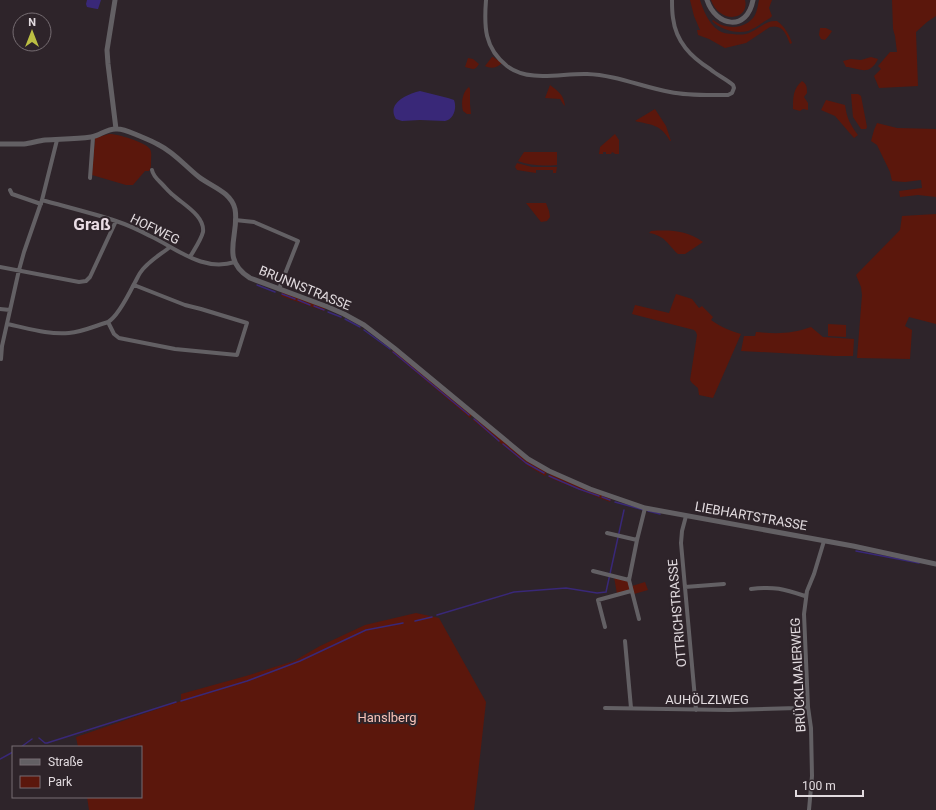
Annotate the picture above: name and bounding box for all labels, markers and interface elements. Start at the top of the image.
north arrow [12,12,52,52]
text: N [28,16,36,29]
street label: HOFWEG [128,211,182,247]
district label: Graß [73,214,111,234]
street label: BRUNNSTRASSE [257,263,353,313]
street label: LIEBHARTSTRASSE [694,499,808,533]
street label: OTTRICHSTRASSE [665,558,689,668]
street label: BRÜCKLMAIERWEG [788,617,808,733]
street label: AUHÖLZLWEG [665,692,749,707]
park label: Hanslberg [357,710,417,725]
legend [12,746,142,798]
text: Straße [48,755,83,769]
scale bar [796,772,863,798]
text: Park [48,775,73,789]
text: 100 m [802,779,836,793]

